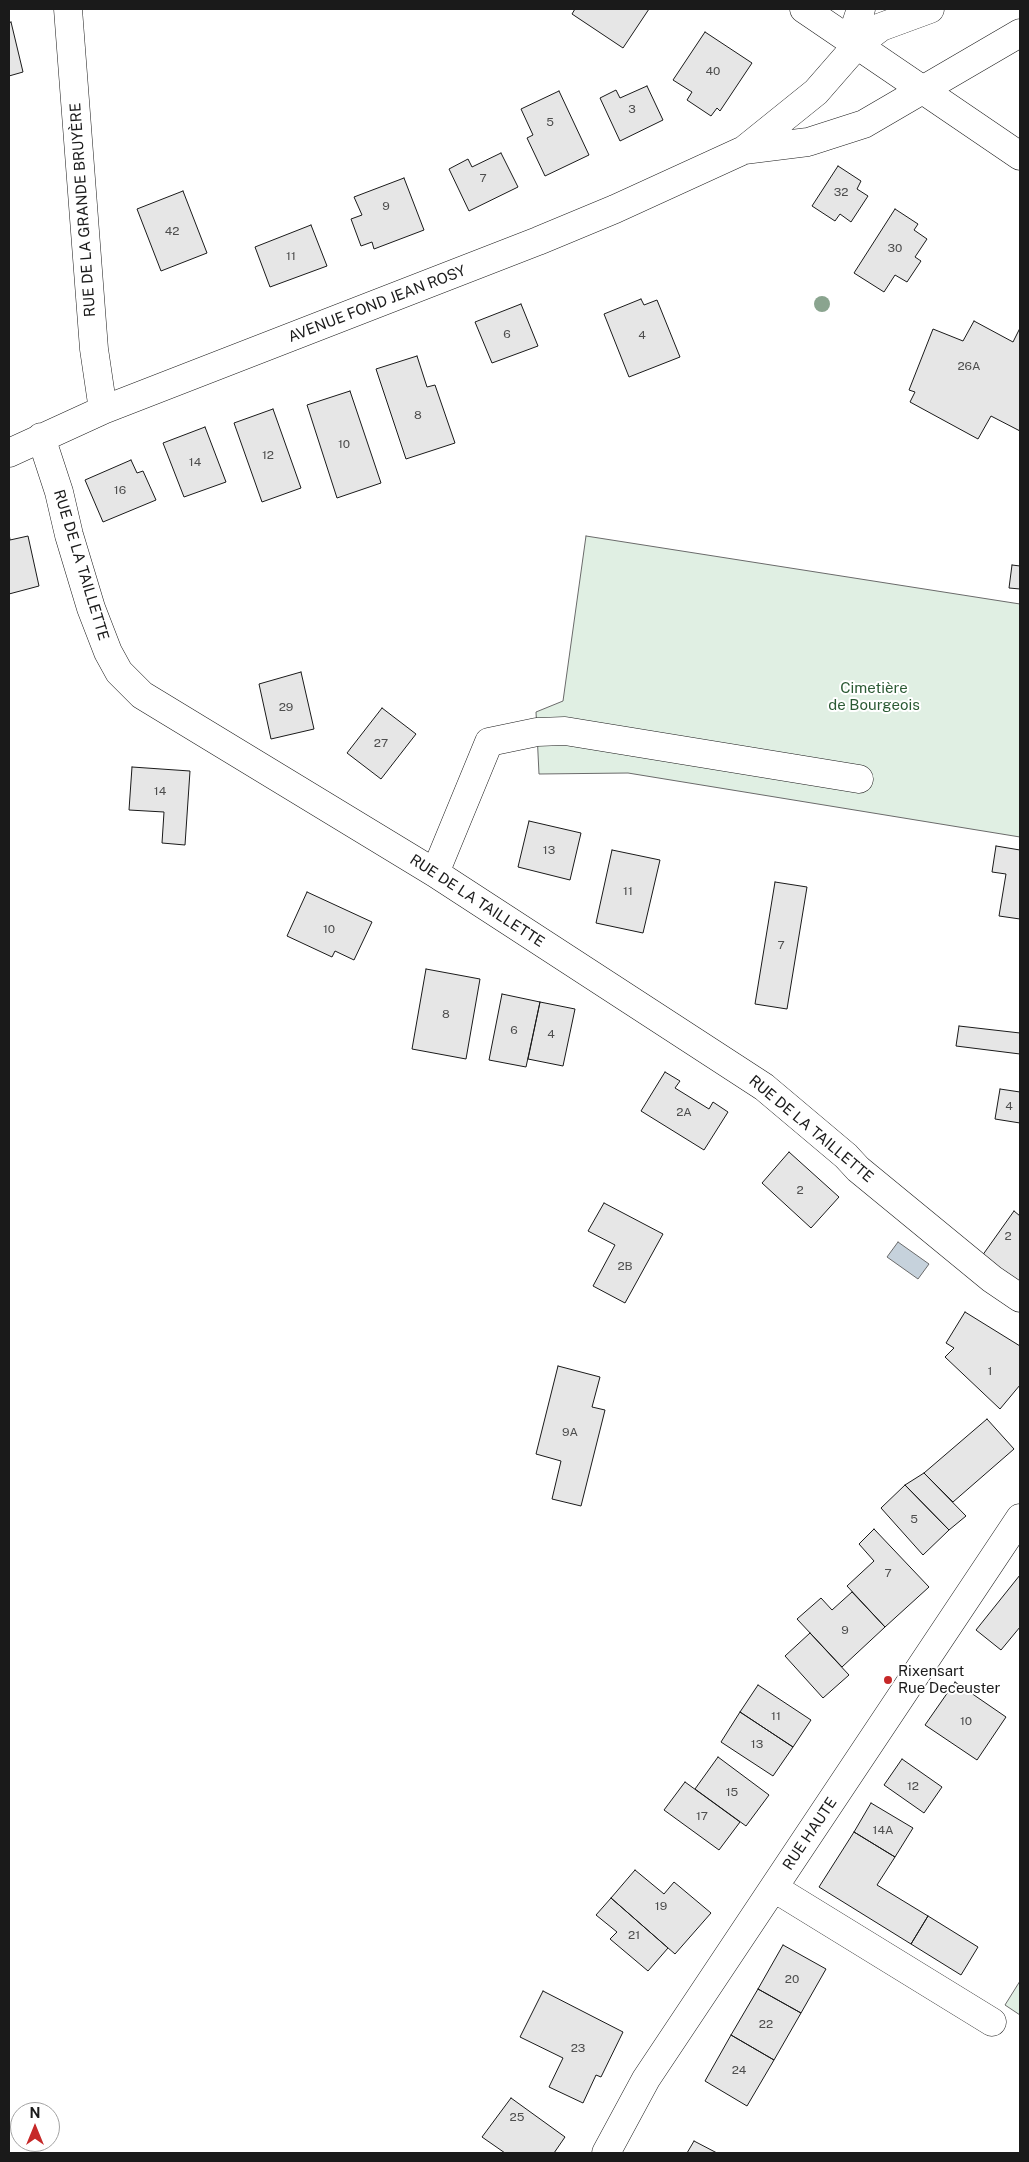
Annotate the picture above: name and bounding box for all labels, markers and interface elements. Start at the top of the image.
house number: 40 [706,64,720,78]
street label: RUE DE LA GRANDE BRUYÈRE [67,102,99,318]
house number: 3 [628,102,636,116]
house number: 5 [546,115,554,129]
house number: 7 [479,171,487,185]
house number: 32 [834,185,848,199]
house number: 9 [382,199,390,213]
house number: 42 [165,224,179,238]
house number: 30 [888,241,902,255]
house number: 11 [286,249,296,263]
street label: AVENUE FOND JEAN ROSY [286,262,468,346]
house number: 6 [503,327,511,341]
house number: 4 [638,328,646,342]
house number: 26A [957,359,981,373]
house number: 8 [414,408,422,422]
house number: 10 [338,437,350,451]
house number: 12 [262,448,274,462]
house number: 14 [189,455,201,469]
house number: 16 [114,483,126,497]
street label: RUE DE LA TAILLETTE [49,487,113,643]
park label: Cimetière de Bourgeois [828,679,920,714]
house number: 29 [279,700,293,714]
house number: 27 [374,736,388,750]
house number: 14 [154,784,166,798]
house number: 13 [543,843,555,857]
street label: RUE DE LA TAILLETTE [406,851,548,951]
house number: 11 [623,884,633,898]
house number: 10 [323,922,335,936]
house number: 7 [777,938,785,952]
house number: 8 [442,1007,450,1021]
house number: 6 [510,1023,518,1037]
house number: 4 [547,1027,555,1041]
street label: RUE DE LA TAILLETTE [745,1072,877,1186]
house number: 4 [1005,1099,1013,1113]
house number: 2A [676,1105,692,1119]
house number: 2 [796,1183,804,1197]
house number: 2 [1004,1229,1012,1243]
house number: 2B [617,1259,633,1273]
house number: 1 [988,1364,992,1378]
house number: 9A [562,1425,578,1439]
house number: 5 [910,1512,918,1526]
house number: 7 [884,1566,892,1580]
house number: 9 [841,1623,849,1637]
place label: Rixensart Rue Deceuster [898,1662,1000,1697]
marker: Rixensart Rue Deceuster [882,1674,894,1686]
house number: 11 [771,1709,781,1723]
house number: 10 [960,1714,972,1728]
house number: 13 [751,1737,763,1751]
house number: 12 [907,1779,919,1793]
house number: 15 [726,1785,738,1799]
street label: RUE HAUTE [779,1794,841,1874]
house number: 17 [696,1809,708,1823]
house number: 14A [873,1823,893,1837]
house number: 19 [655,1899,667,1913]
house number: 21 [628,1928,640,1942]
house number: 20 [785,1972,799,1986]
house number: 22 [759,2017,773,2031]
house number: 23 [571,2041,585,2055]
house number: 24 [732,2063,746,2077]
north arrow [10,2102,60,2152]
text: N [30,2105,40,2121]
house number: 25 [510,2110,524,2124]

